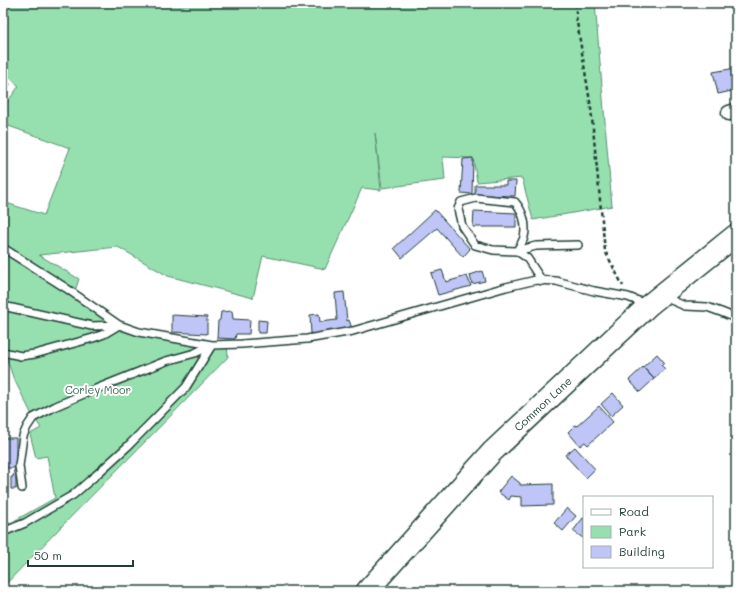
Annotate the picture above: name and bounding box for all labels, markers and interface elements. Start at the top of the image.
street label: Common Lane [511,373,575,434]
park label: Corley Moor [65,382,131,397]
legend [583,496,713,568]
text: Road [619,503,649,519]
text: Park [619,523,646,539]
scale bar [28,542,133,568]
text: Building [619,543,665,559]
text: 50 m [34,547,62,563]

